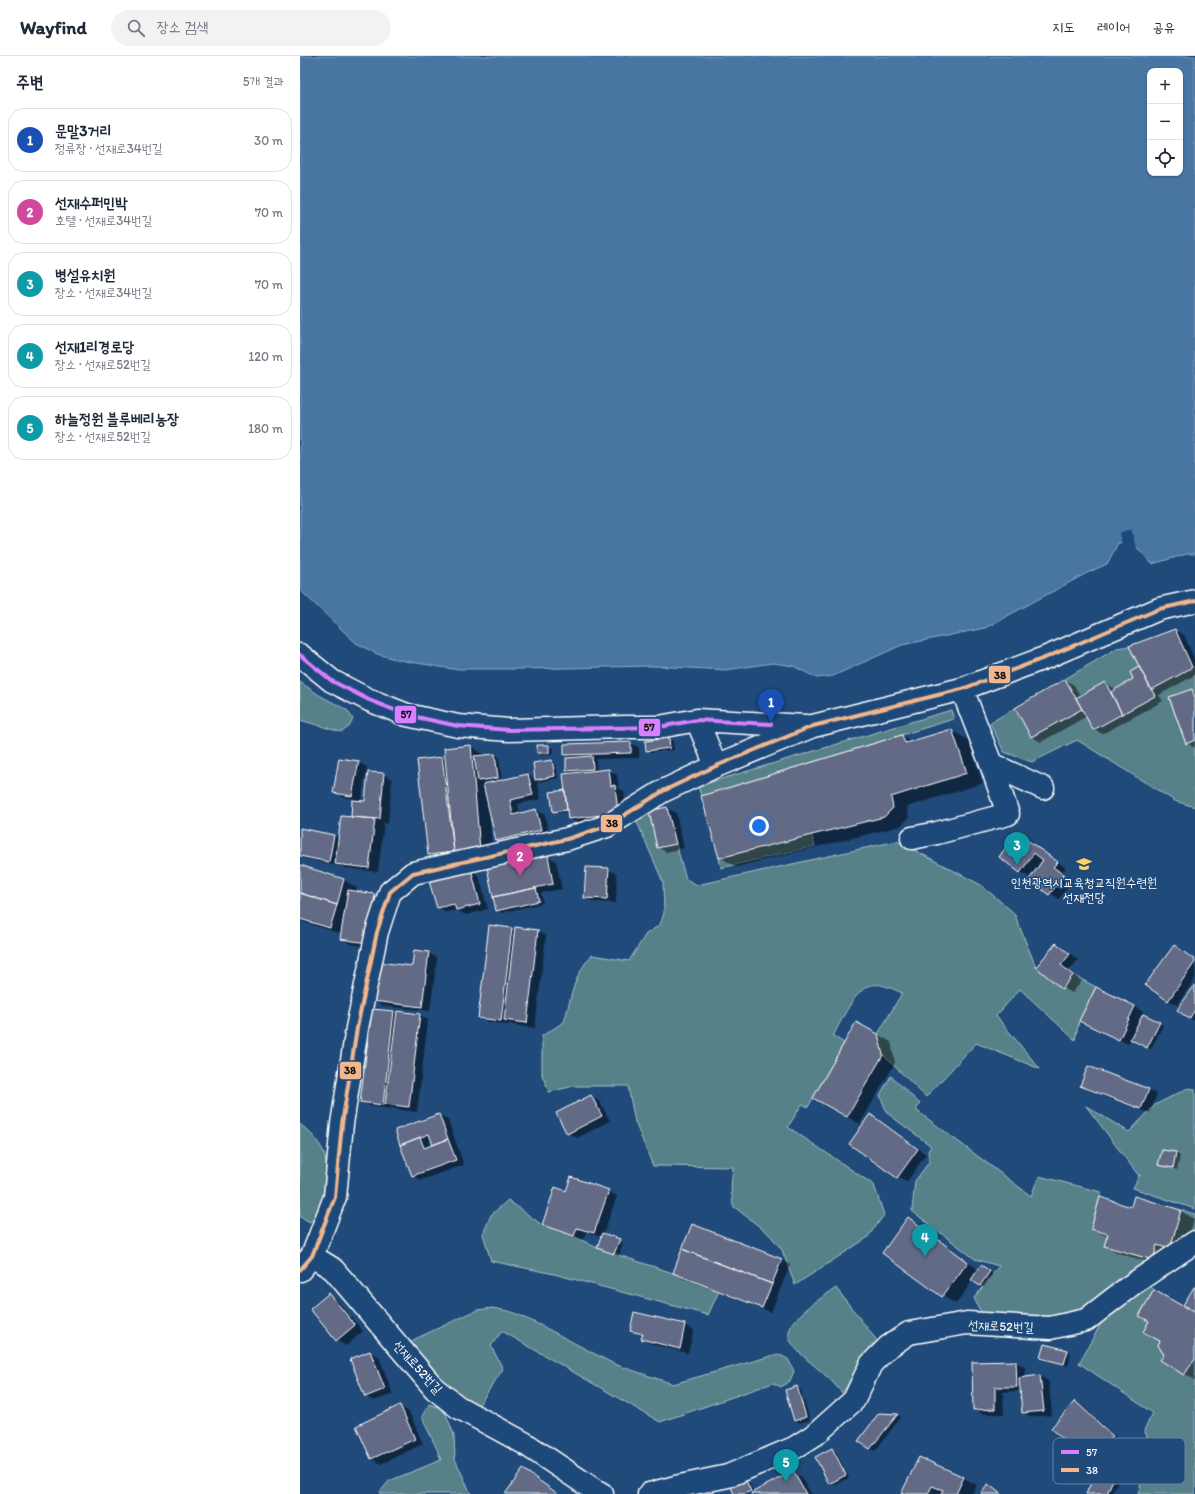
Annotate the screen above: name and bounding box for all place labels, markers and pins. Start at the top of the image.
pin: 1 [758,689,784,722]
pin: 3 [1004,832,1030,865]
pin: 2 [507,843,533,876]
school or university icon: 인천광역시교육청교직원수련원 선재전당 [1075,855,1093,873]
place label: 인천광역시교육청교직원수련원 선재전당 [1011,875,1157,905]
pin: 4 [912,1224,938,1257]
pin: 5 [773,1449,799,1482]

